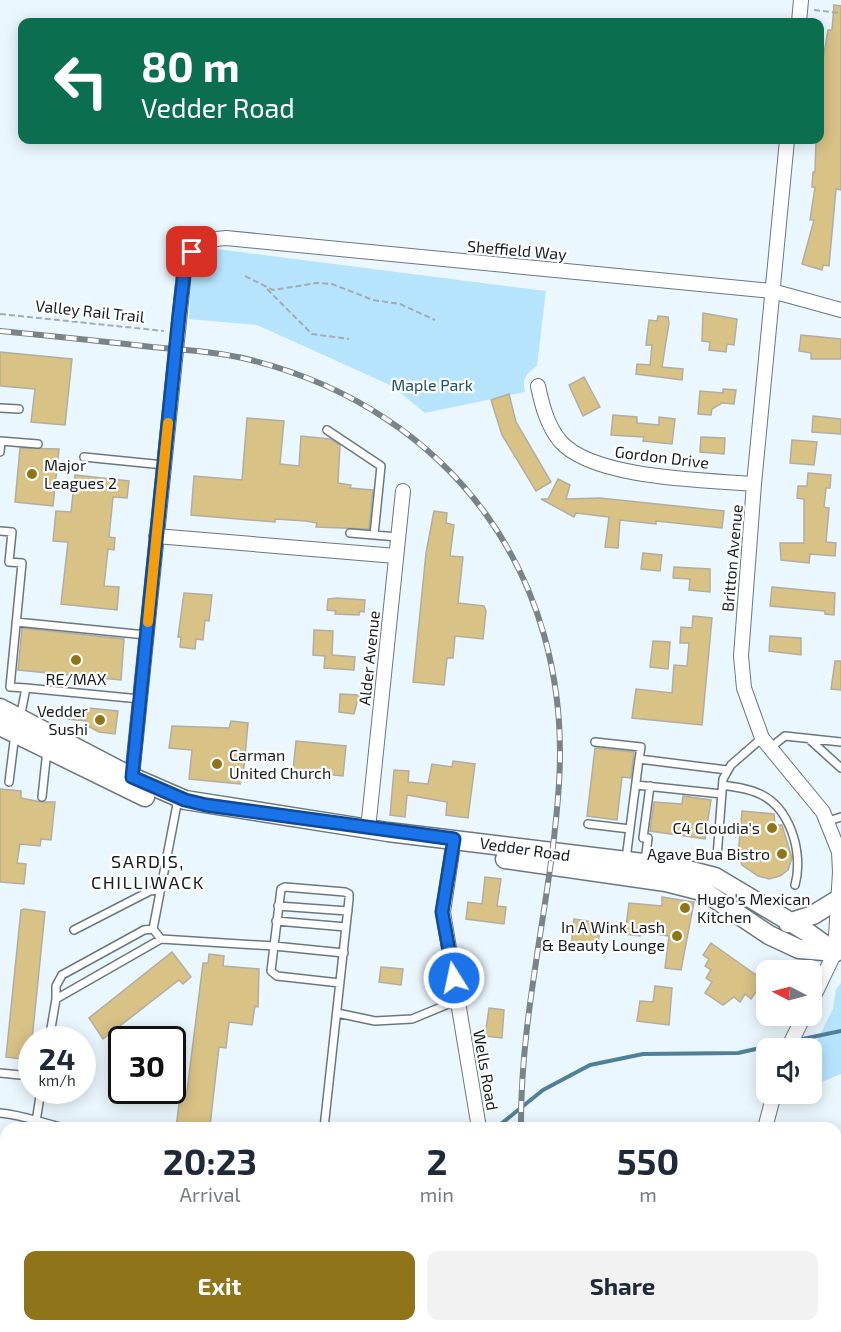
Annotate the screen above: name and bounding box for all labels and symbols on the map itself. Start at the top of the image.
pin [166,226,217,277]
street label: Sheffield Way [466,236,568,263]
street label: Valley Rail Trail [34,295,146,326]
park label: Maple Park [391,375,473,394]
street label: Gordon Drive [614,441,710,472]
place label: Major Leagues 2 [44,455,117,492]
marker: Major Leagues 2 [25,467,39,481]
street label: Britton Avenue [717,503,746,612]
street label: Alder Avenue [354,610,383,706]
marker: RE/MAX [69,653,83,667]
place label: RE/MAX [46,669,107,688]
place label: Vedder Sushi [37,701,89,738]
marker: Vedder Sushi [93,713,107,727]
place label: Carman United Church [229,745,331,782]
marker: Carman United Church [210,757,224,771]
place label: C4 Cloudia's [672,818,760,837]
marker: C4 Cloudia's [765,821,779,835]
street label: Vedder Road [479,833,572,864]
place label: Agave Bua Bistro [647,844,770,863]
marker: Agave Bua Bistro [775,847,789,861]
district label: SARDIS, CHILLIWACK [91,850,205,893]
place label: Hugo's Mexican Kitchen [697,889,810,926]
marker: Hugo's Mexican Kitchen [678,901,692,915]
place label: In A Wink Lash & Beauty Lounge [542,917,665,954]
marker: In A Wink Lash & Beauty Lounge [670,929,684,943]
position arrow [422,946,486,1010]
north arrow [756,960,822,1026]
speed limit sign: 30 [108,1026,186,1104]
street label: Wells Road [470,1028,503,1112]

